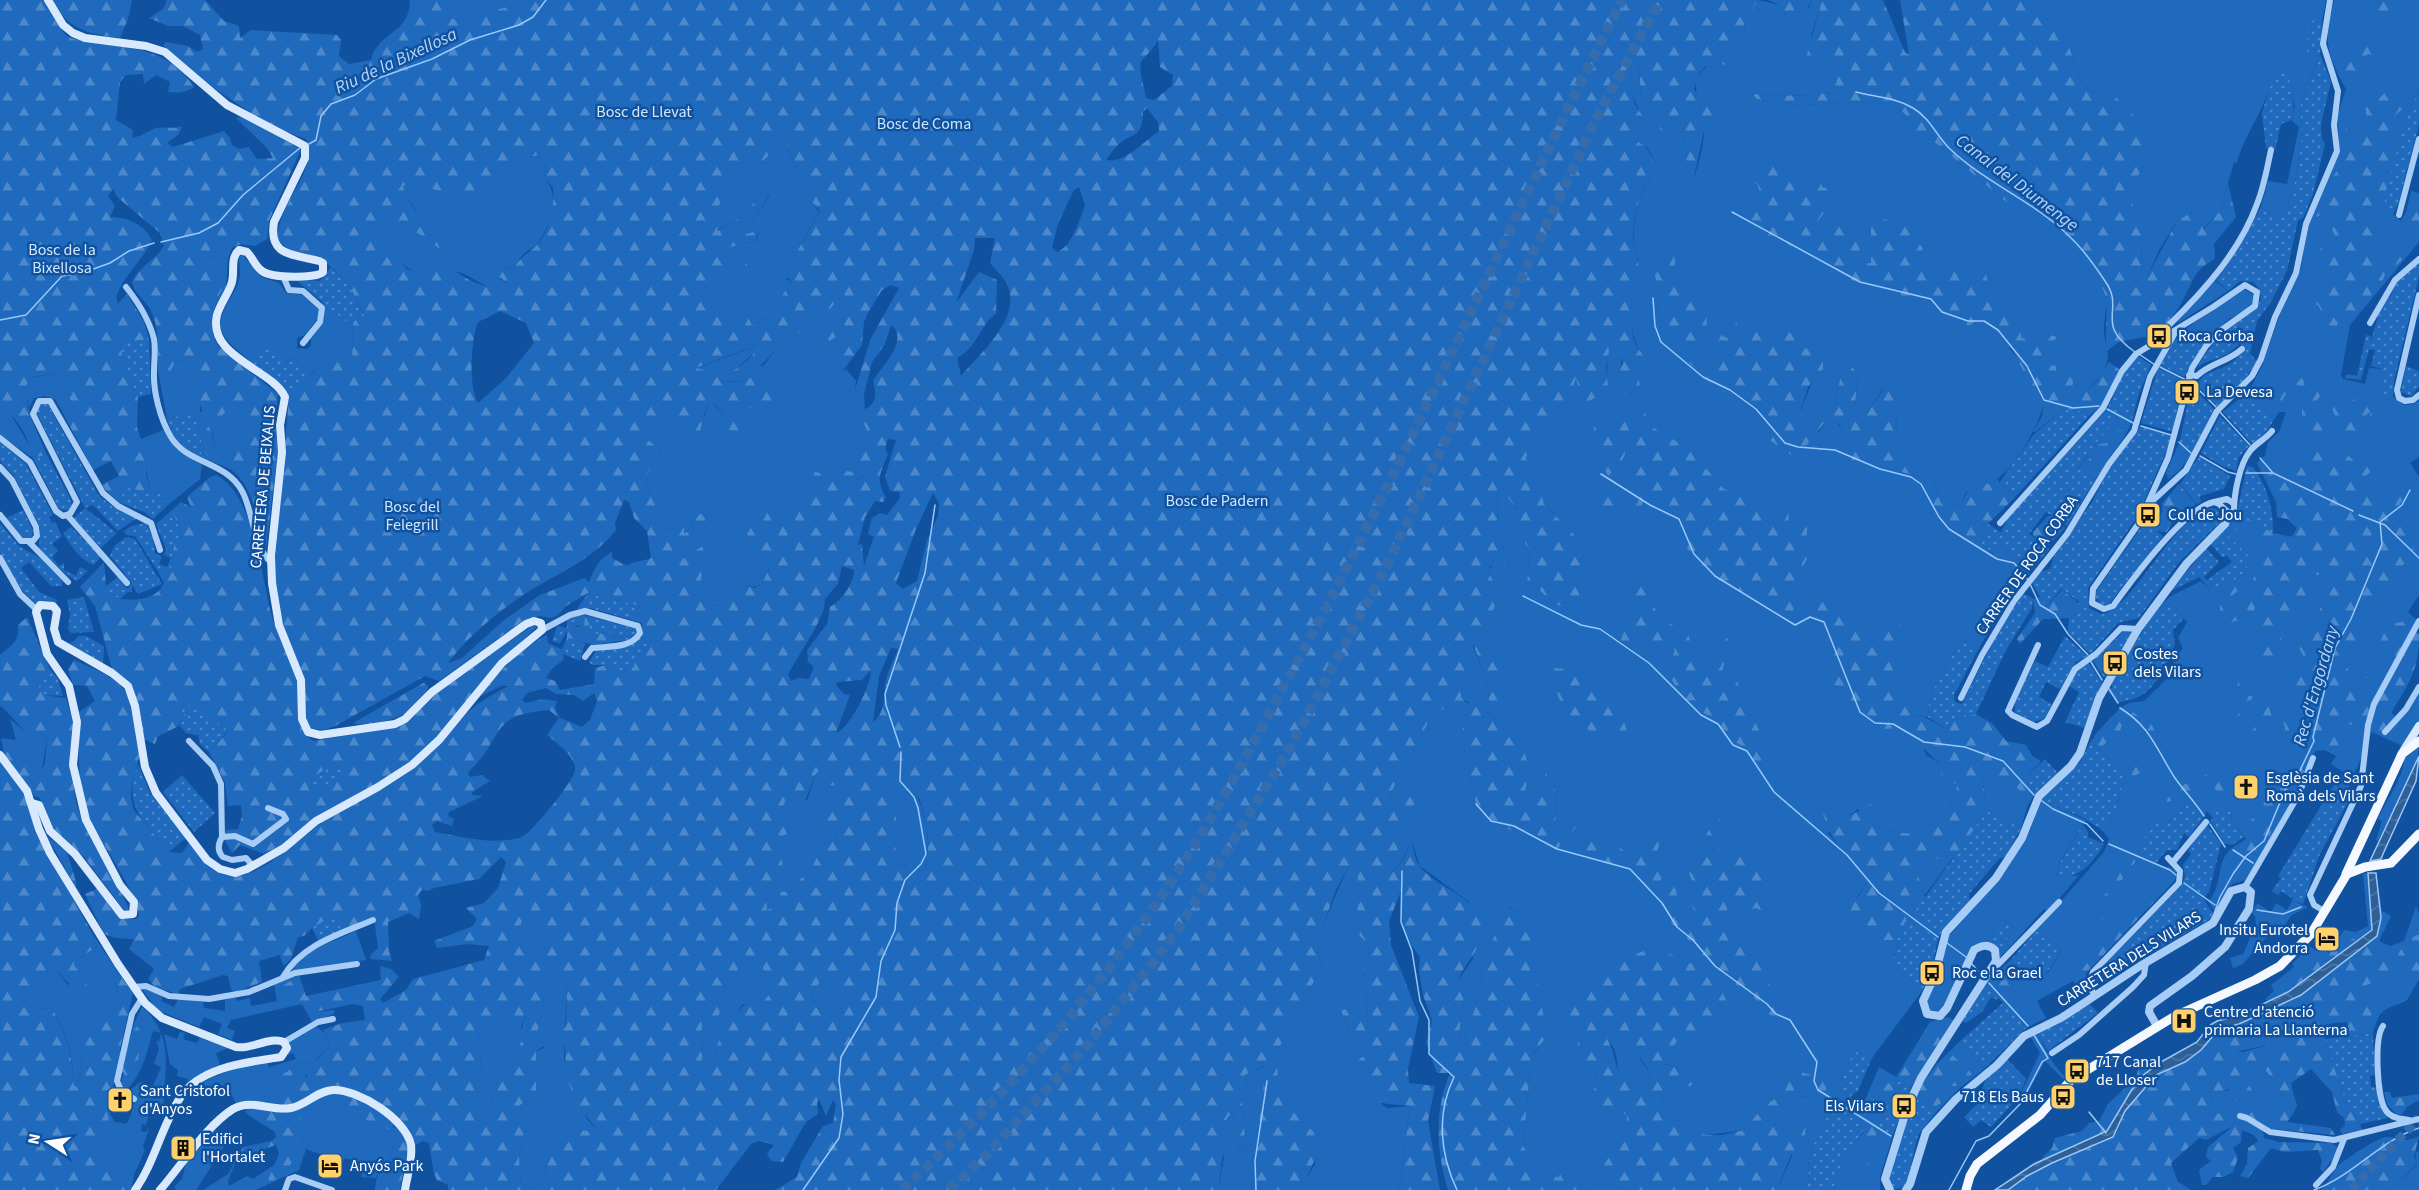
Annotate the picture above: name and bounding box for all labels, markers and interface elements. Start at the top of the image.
water label: Riu de la Bixellosa [331,22,462,100]
park label: Bosc de Llevat [596,101,692,123]
park label: Bosc de Coma [877,113,971,135]
water label: Canal del Diumenge [1950,128,2084,238]
park label: Bosc de la Bixellosa [28,239,96,279]
bus stop icon: Roca Corba [2144,321,2174,351]
place label: Roca Corba [2178,325,2254,347]
bus stop icon: La Devesa [2172,377,2202,407]
place label: La Devesa [2206,381,2273,403]
street label: CARRETERA DE BEIXALIS [245,405,281,569]
park label: Bosc de Padern [1166,490,1268,512]
street label: CARRER DE ROCA CORBA [1971,491,2084,639]
park label: Bosc del Felegrill [384,496,440,536]
bus stop icon: Coll de Jou [2133,500,2163,530]
place label: Coll de Jou [2168,504,2242,526]
water label: Rec d'Engordany [2287,622,2345,749]
place label: Costes dels Vilars [2134,643,2202,683]
bus stop icon: Costes dels Vilars [2100,648,2130,678]
place label: Esglèsia de Sant Romà dels Vilars [2266,767,2376,807]
church icon: Esglèsia de Sant Romà dels Vilars [2231,772,2261,802]
street label: CARRETERA DELS VILARS [2053,906,2205,1012]
place label: Insitu Eurotel Andorra [2219,919,2308,959]
hotel icon: Insitu Eurotel Andorra [2312,924,2342,954]
bus stop icon: Roc e la Grael [1917,958,1947,988]
place label: Roc e la Grael [1952,962,2042,984]
place label: Centre d'atenció primaria La Llanterna [2204,1001,2348,1041]
hospital icon: Centre d'atenció primaria La Llanterna [2169,1006,2199,1036]
place label: 717 Canal de Lloser [2096,1051,2161,1091]
bus stop icon: 717 Canal de Lloser [2062,1056,2092,1086]
place label: Sant Cristofol d'Anyos [140,1080,230,1120]
bus stop icon: 718 Els Baus [2048,1082,2078,1112]
church icon: Sant Cristofol d'Anyos [105,1085,135,1115]
place label: 718 Els Baus [1962,1086,2044,1108]
bus stop icon: Els Vilars [1889,1091,1919,1121]
place label: Els Vilars [1825,1095,1884,1117]
north arrow [18,1112,78,1172]
place label: Edifici l'Hortalet [202,1128,266,1168]
text: N [22,1132,46,1147]
building icon: Edifici l'Hortalet [168,1133,198,1163]
hotel icon: Anyós Park [315,1151,345,1181]
place label: Anyós Park [350,1155,423,1177]

